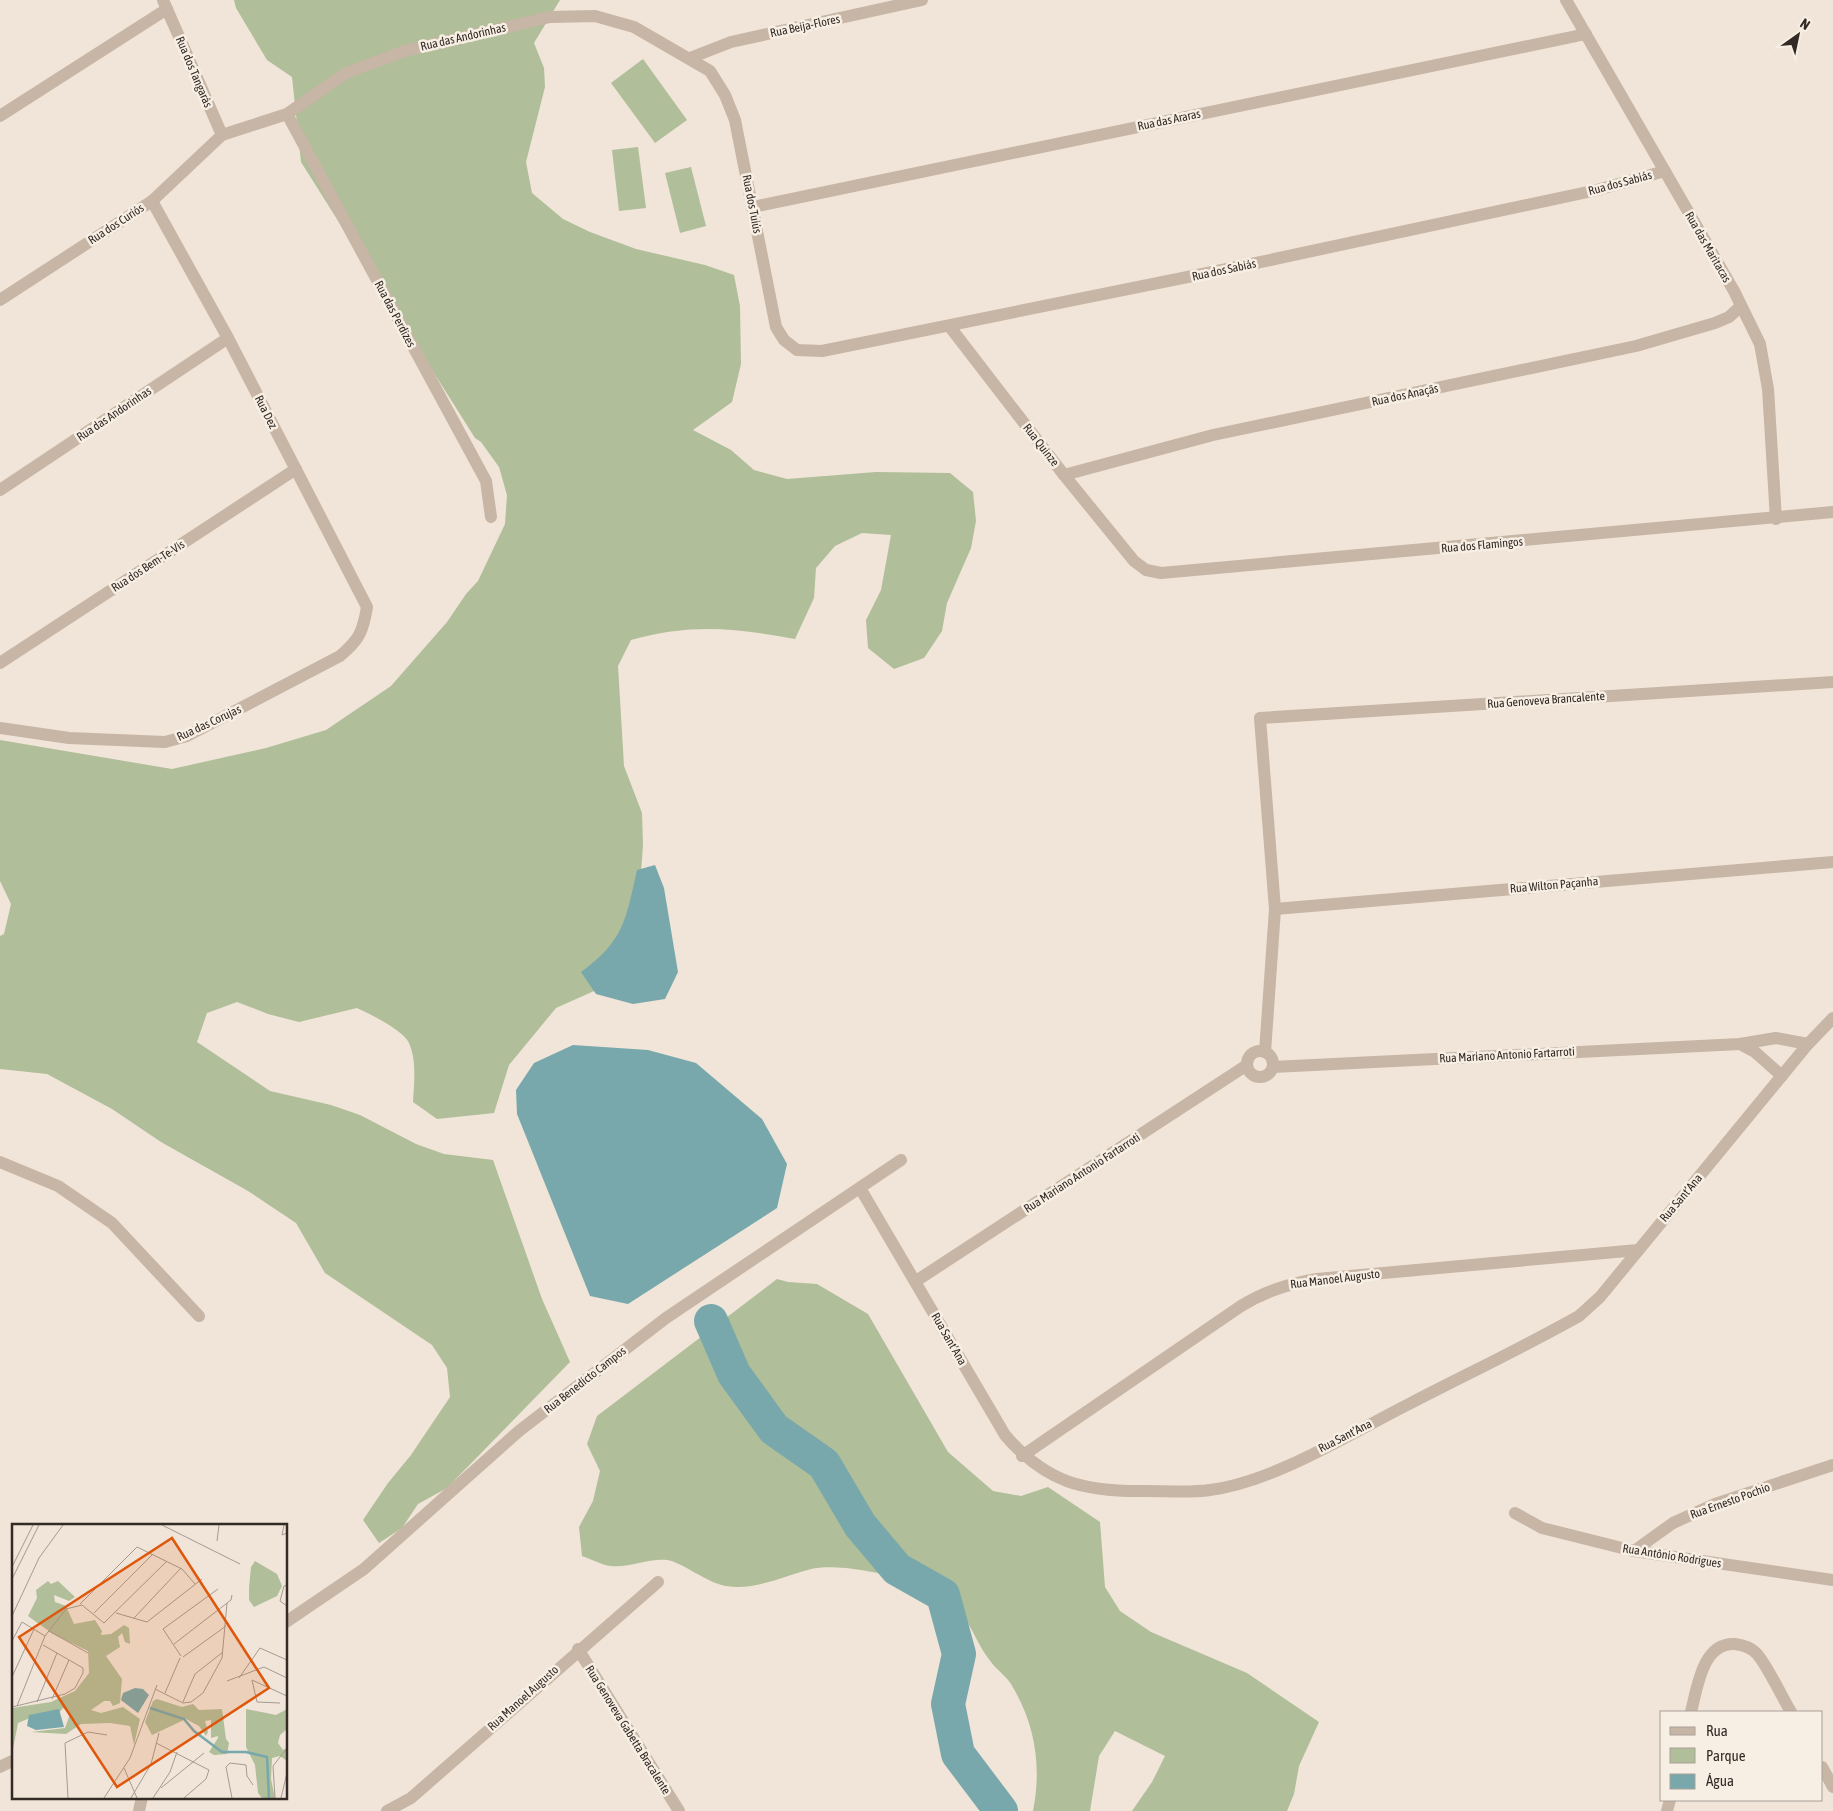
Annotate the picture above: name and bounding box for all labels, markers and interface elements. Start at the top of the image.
north arrow [1773,10,1823,60]
street label: Rua Beija-Flores [769,12,841,40]
text: N [1797,15,1813,33]
street label: Rua das Andorinhas [419,20,507,54]
street label: Rua dos Tangarás [173,34,215,110]
street label: Rua das Araras [1136,106,1202,134]
street label: Rua dos Sabiás [1587,168,1653,198]
street label: Rua dos Tuiús [739,173,765,235]
street label: Rua dos Curiós [86,201,146,247]
street label: Rua das Maritacas [1682,209,1734,285]
street label: Rua dos Sabiás [1191,256,1257,284]
street label: Rua das Perdizes [372,278,418,350]
street label: Rua dos Anaçãs [1370,381,1440,409]
street label: Rua das Andorinhas [74,384,154,444]
street label: Rua Dez [252,393,281,432]
street label: Rua Quinze [1020,421,1062,469]
street label: Rua dos Flamingos [1441,534,1523,556]
street label: Rua dos Bem-Te-Vis [109,537,187,595]
street label: Rua Genoveva Brancalente [1487,689,1605,711]
street label: Rua das Corujas [175,702,243,744]
street label: Rua Wilton Paçanha [1509,874,1599,896]
street label: Rua Mariano Antonio Fartarroti [1439,1044,1575,1066]
street label: Rua Mariano Antonio Fartarroti [1021,1130,1143,1216]
street label: Rua Sant’Ana [1657,1171,1705,1225]
street label: Rua Manoel Augusto [1289,1267,1381,1291]
street label: Rua Sant’Ana [928,1310,970,1368]
street label: Rua Benedicto Campos [541,1344,629,1416]
street label: Rua Sant’Ana [1316,1417,1374,1455]
street label: Rua Ernesto Pochio [1688,1480,1772,1522]
inset map [12,1524,288,1798]
street label: Rua Antônio Rodrigues [1622,1541,1722,1571]
street label: Rua Manoel Augusto [485,1662,561,1733]
street label: Rua Genoveva Gabetta Bracalente [583,1663,673,1797]
legend [1660,1711,1823,1801]
text: Rua [1706,1722,1728,1739]
text: Parque [1706,1747,1746,1764]
text: Água [1706,1772,1734,1789]

